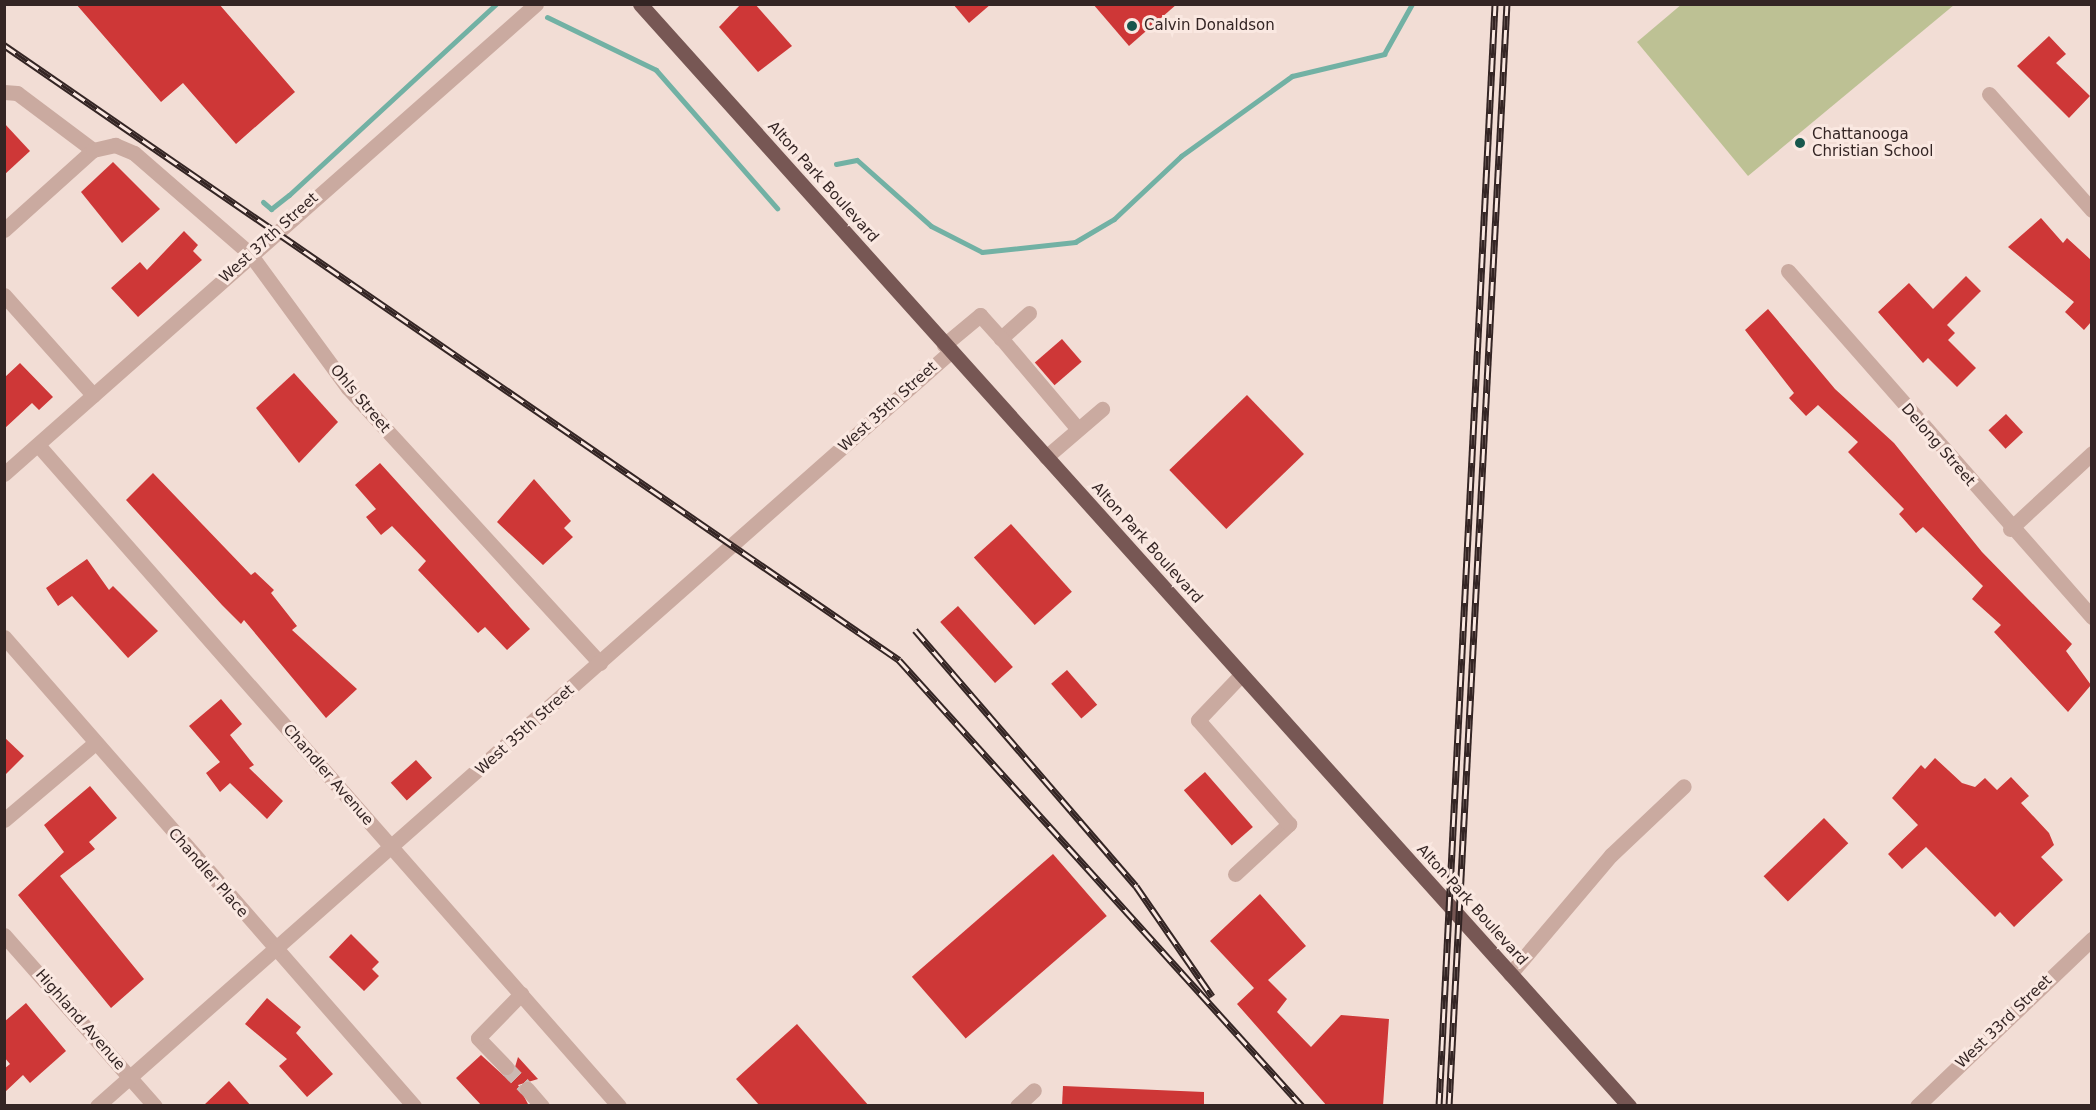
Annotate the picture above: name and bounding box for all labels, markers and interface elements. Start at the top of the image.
place label: Calvin Donaldson [1144,17,1275,35]
marker: Calvin Donaldson [1125,19,1139,33]
street label: Alton Park Boulevard [764,118,882,246]
place label: Chattanooga Christian School [1812,125,1933,160]
marker: Chattanooga Christian School [1793,136,1807,150]
street label: West 37th Street [216,189,322,287]
street label: West 35th Street [835,358,941,456]
street label: Ohls Street [326,361,394,437]
street label: Delong Street [1897,400,1979,490]
street label: Alton Park Boulevard [1088,479,1206,607]
street label: West 35th Street [472,681,578,779]
street label: Chandler Avenue [279,721,377,829]
street label: Chandler Place [164,825,252,921]
street label: Alton Park Boulevard [1413,841,1531,969]
street label: Highland Avenue [31,966,129,1074]
street label: West 33rd Street [1952,972,2056,1072]

